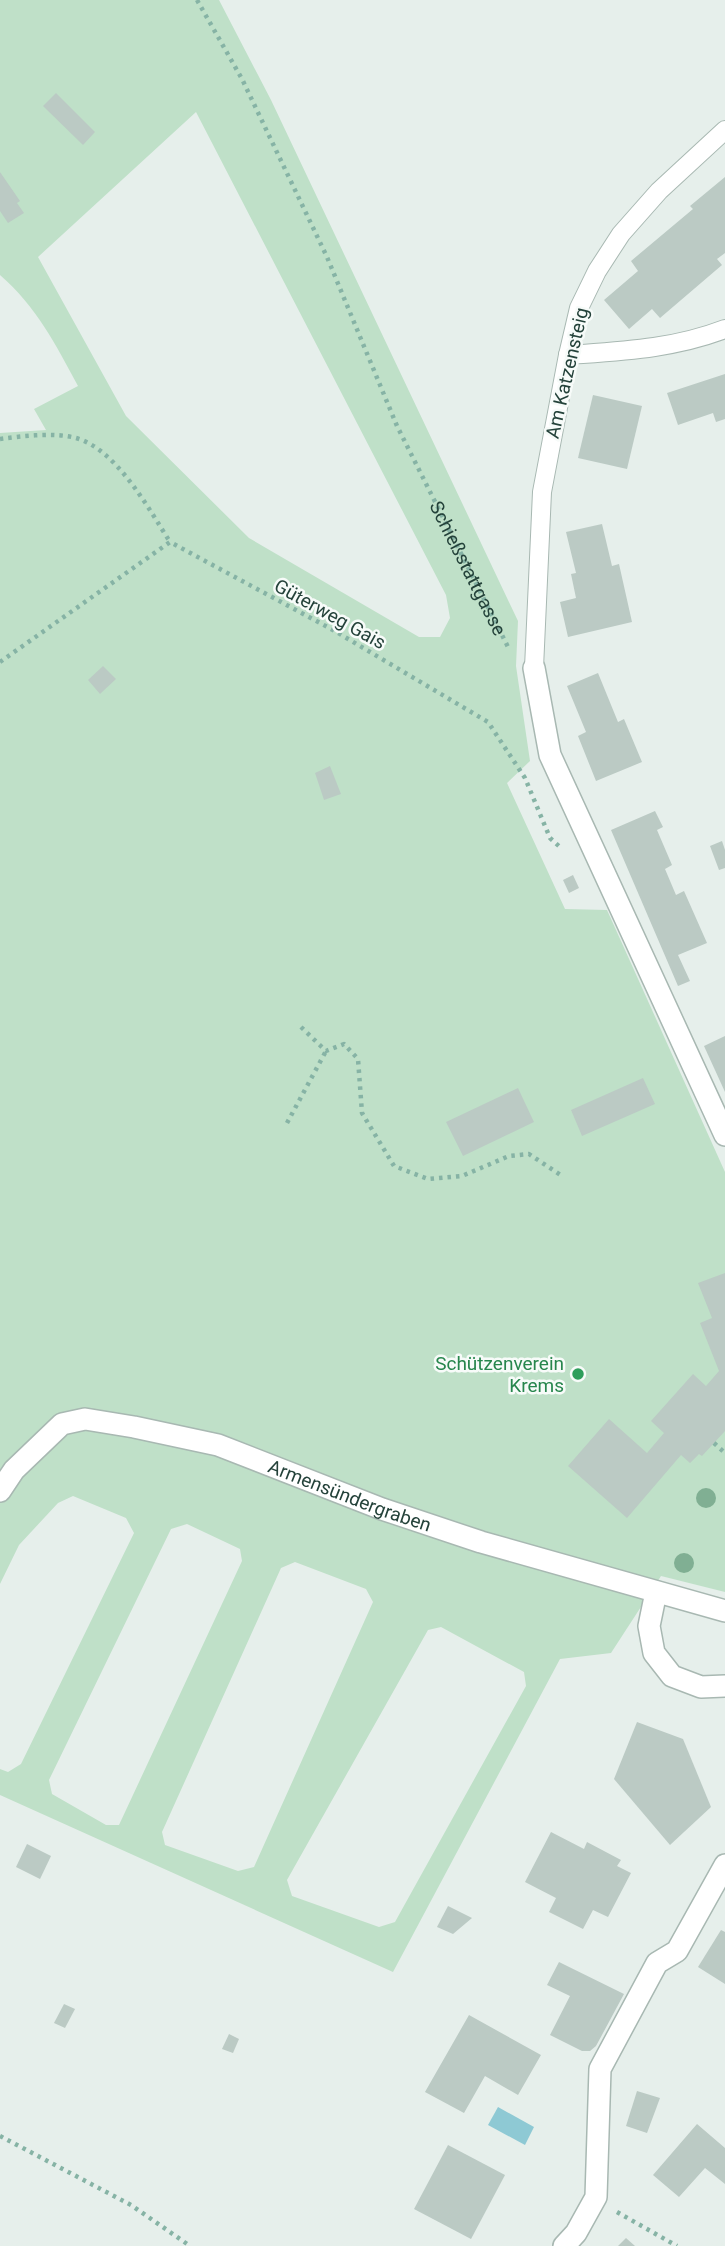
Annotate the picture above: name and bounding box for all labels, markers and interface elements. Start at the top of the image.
street label: Am Katzensteig [541,305,593,441]
street label: Schießstattgasse [425,497,512,639]
street label: Güterweg Gais [270,574,390,654]
place label: Schützenverein Krems [435,1352,564,1397]
marker: Schützenverein Krems [570,1366,586,1382]
street label: Armensündergraben [265,1454,434,1536]

